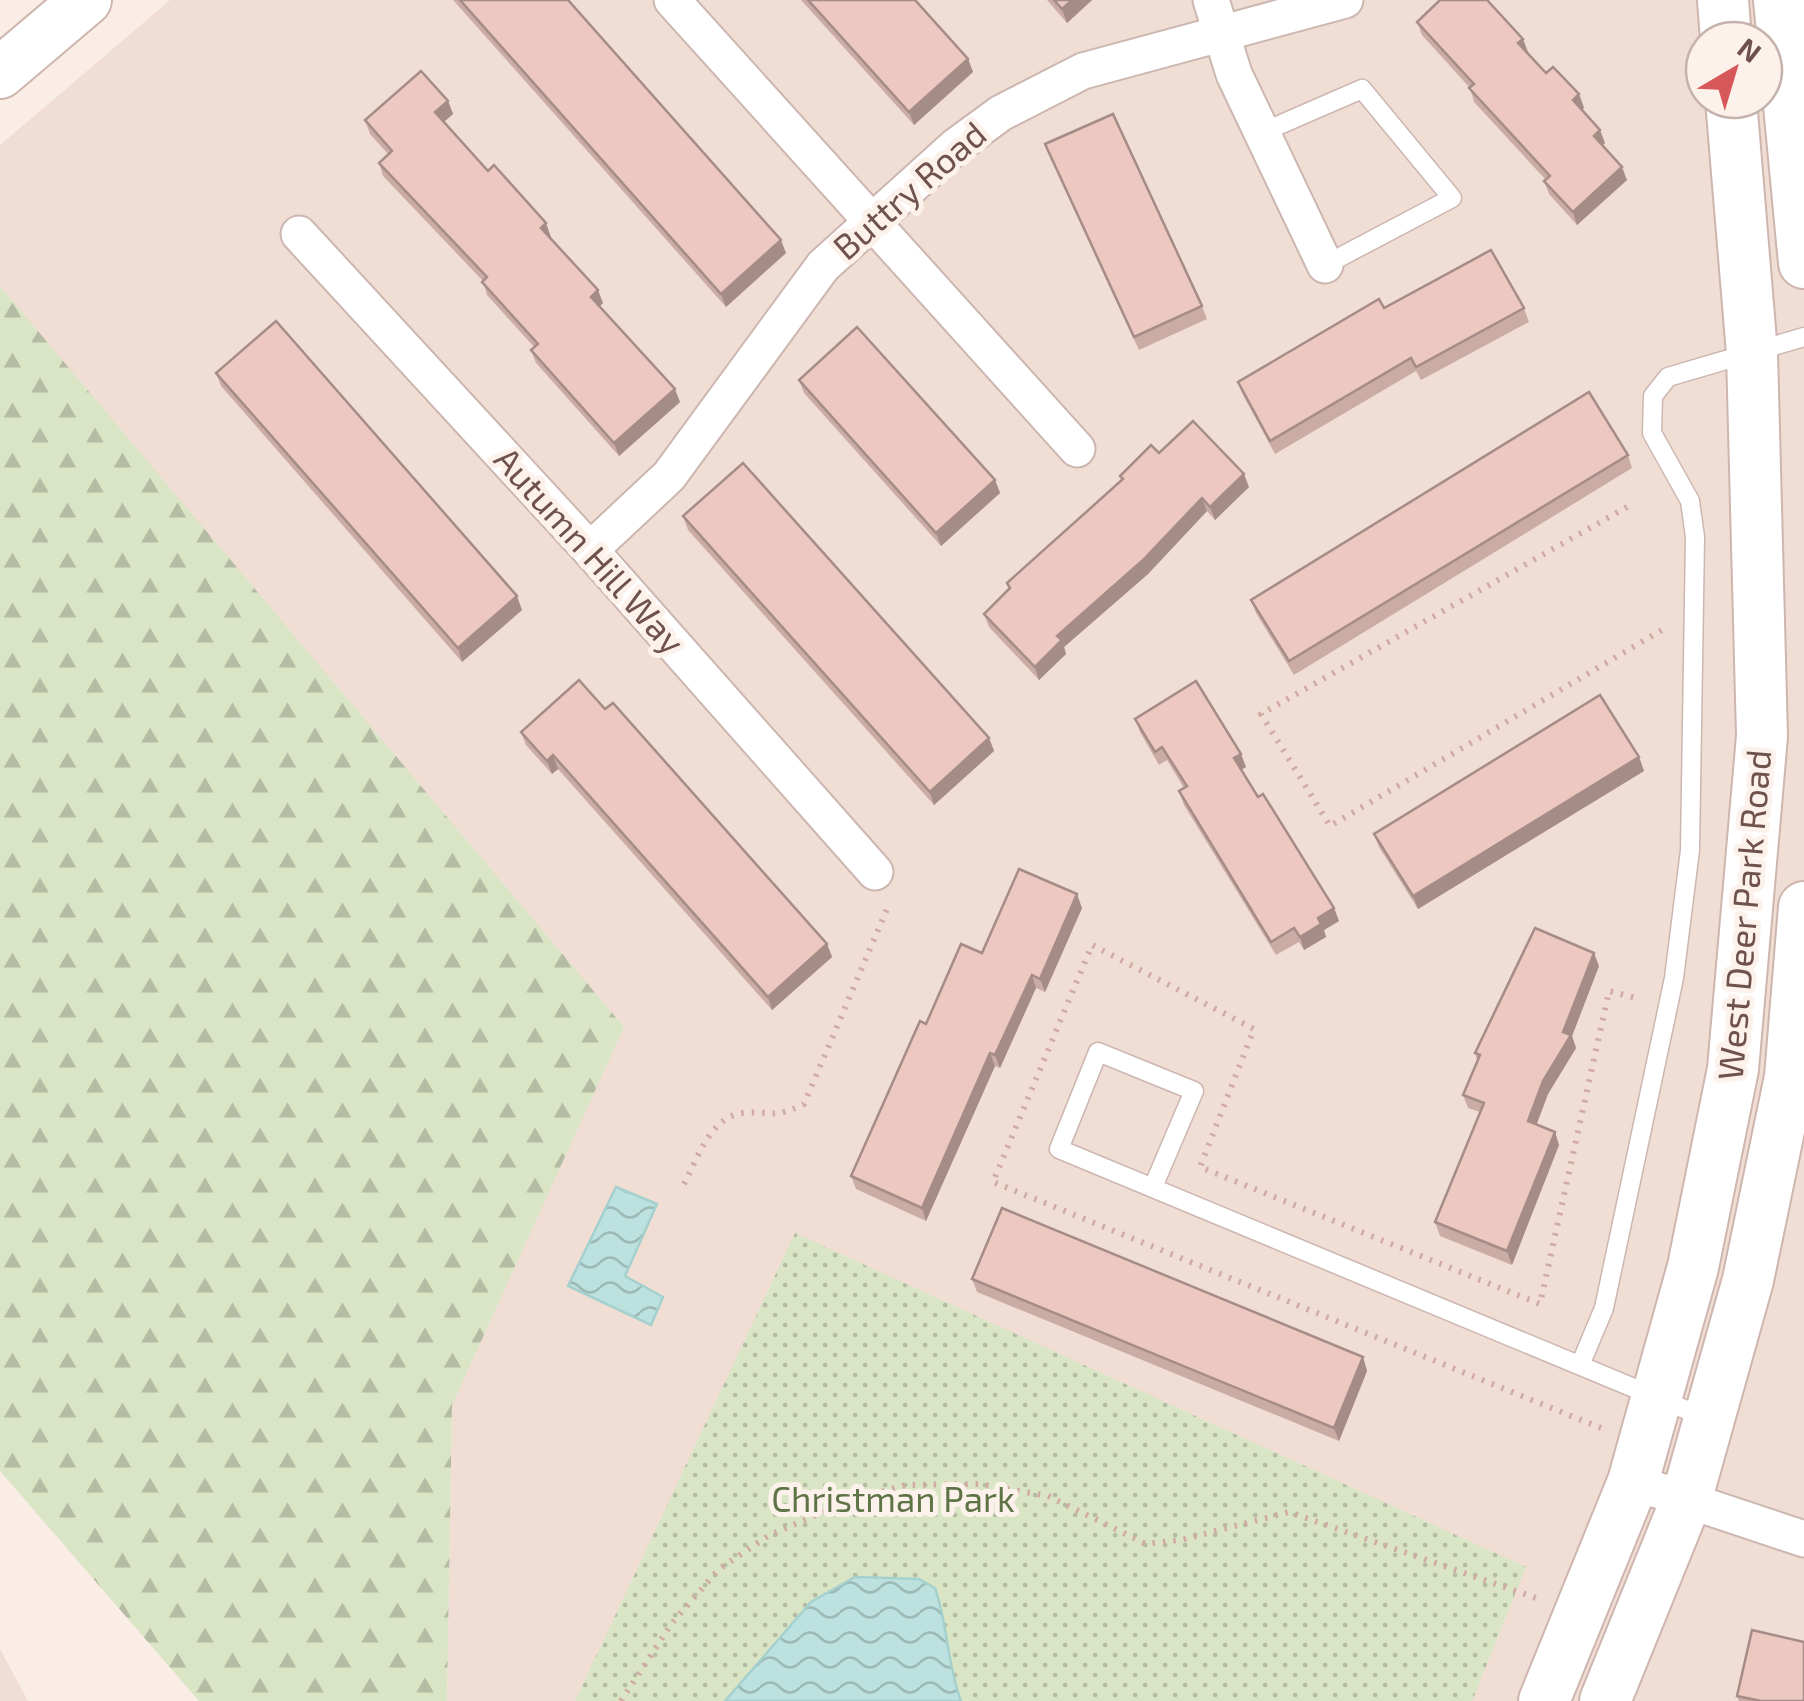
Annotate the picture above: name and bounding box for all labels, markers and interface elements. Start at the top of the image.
north arrow [1684,20,1784,120]
text: N [1732,30,1768,69]
street label: Buttry Road [824,112,994,267]
street label: Autumn Hill Way [487,438,694,662]
street label: West Deer Park Road [1708,748,1778,1082]
park label: Christman Park [771,1477,1015,1519]

